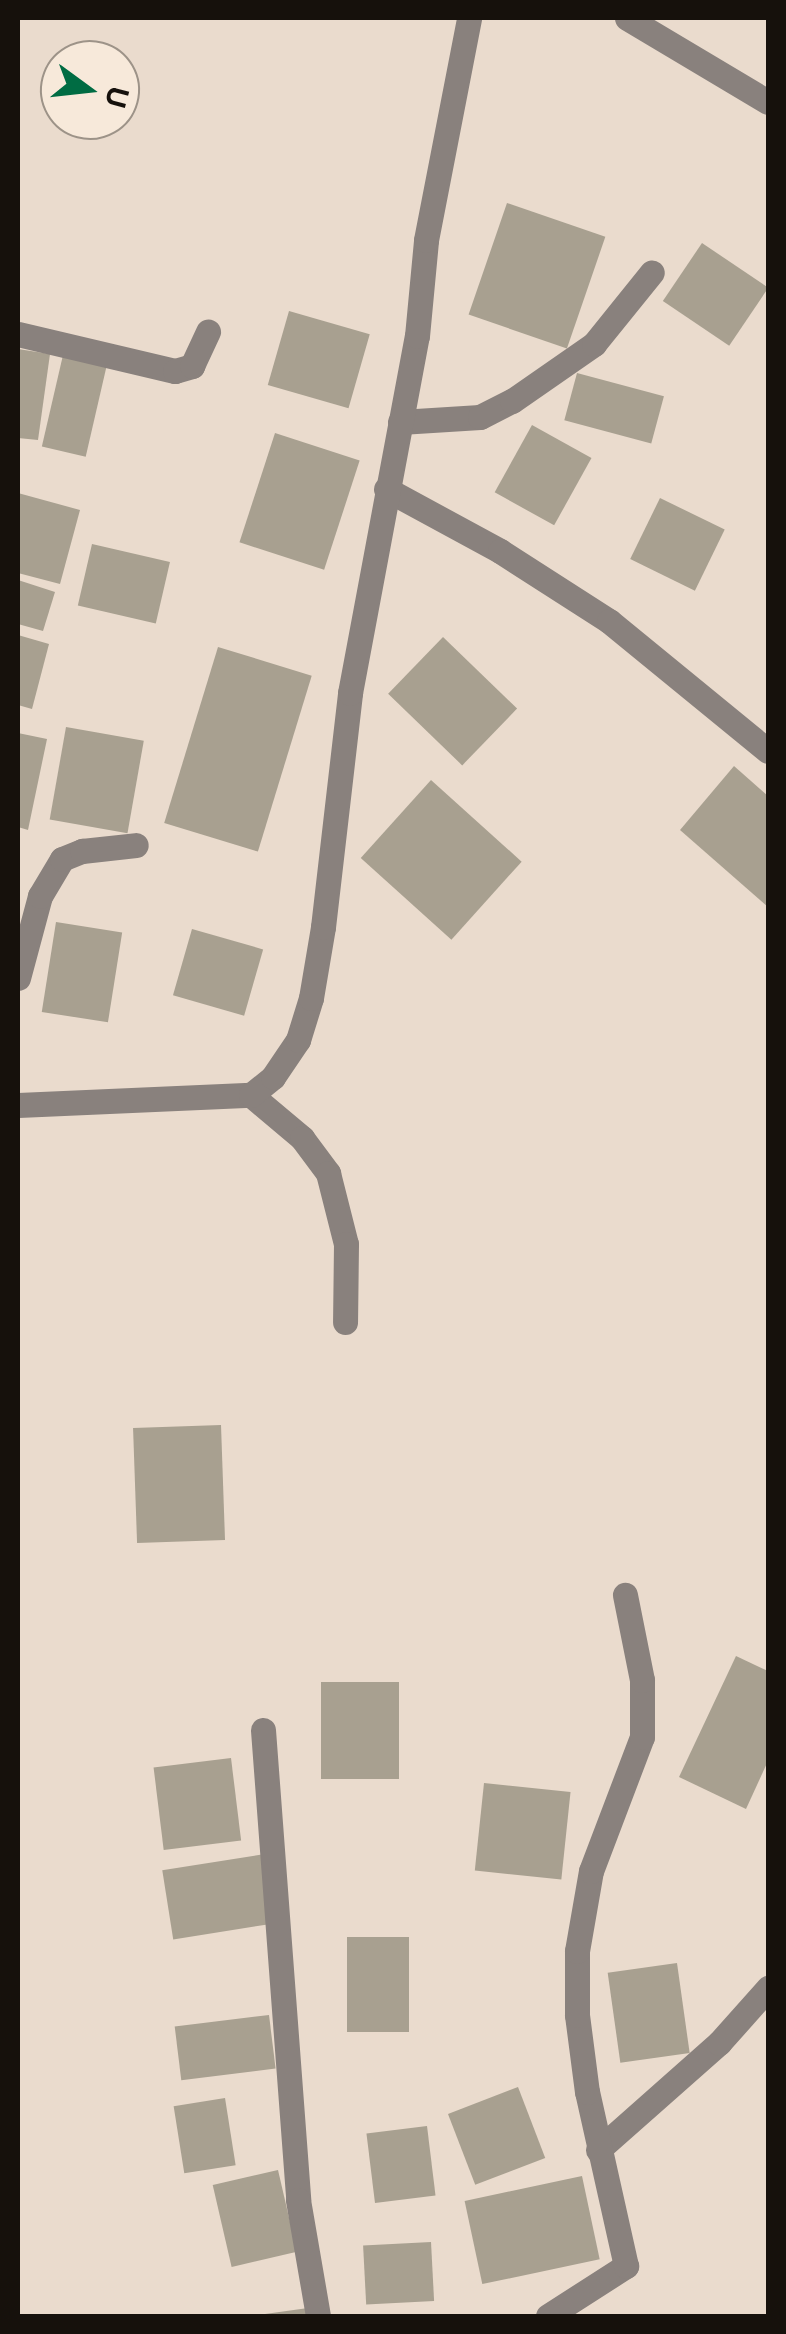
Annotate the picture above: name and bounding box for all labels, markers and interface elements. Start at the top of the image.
north arrow [40,40,140,140]
text: U [98,83,136,112]

